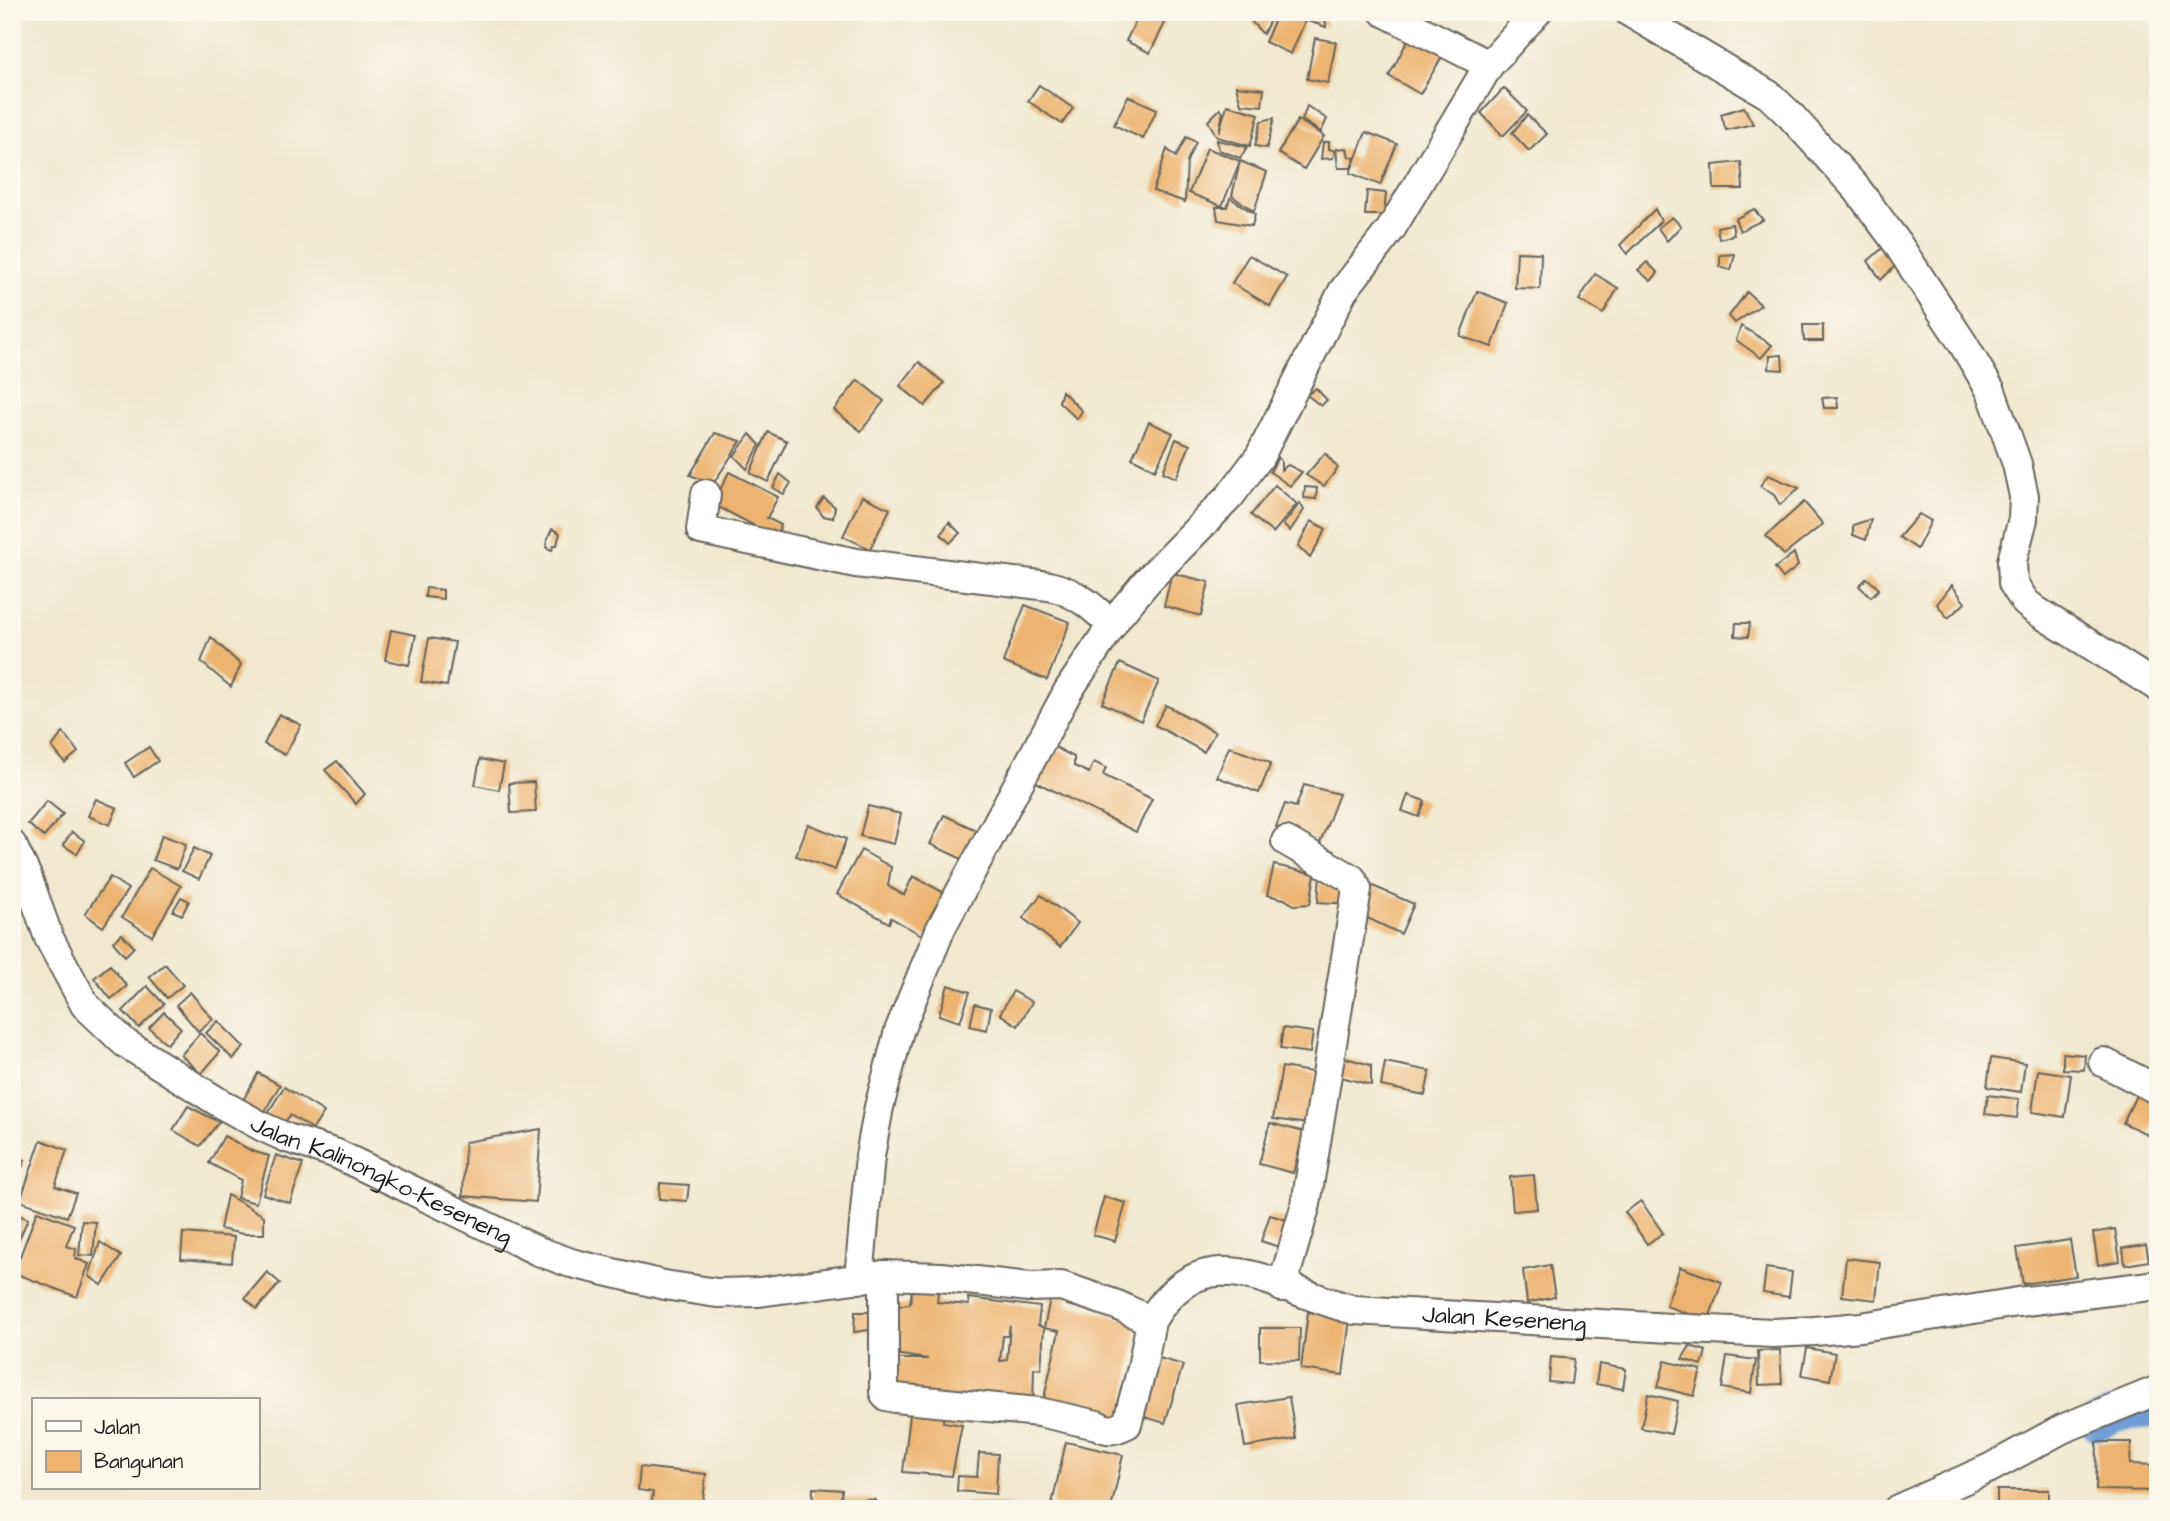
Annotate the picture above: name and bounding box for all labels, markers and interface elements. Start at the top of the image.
street label: Jalan Kalinongko-Keseneng [244,1107,518,1255]
street label: Jalan Keseneng [1421,1298,1587,1342]
legend [32,1398,259,1490]
text: Jalan [94,1413,140,1442]
text: Bangunan [94,1447,183,1478]

